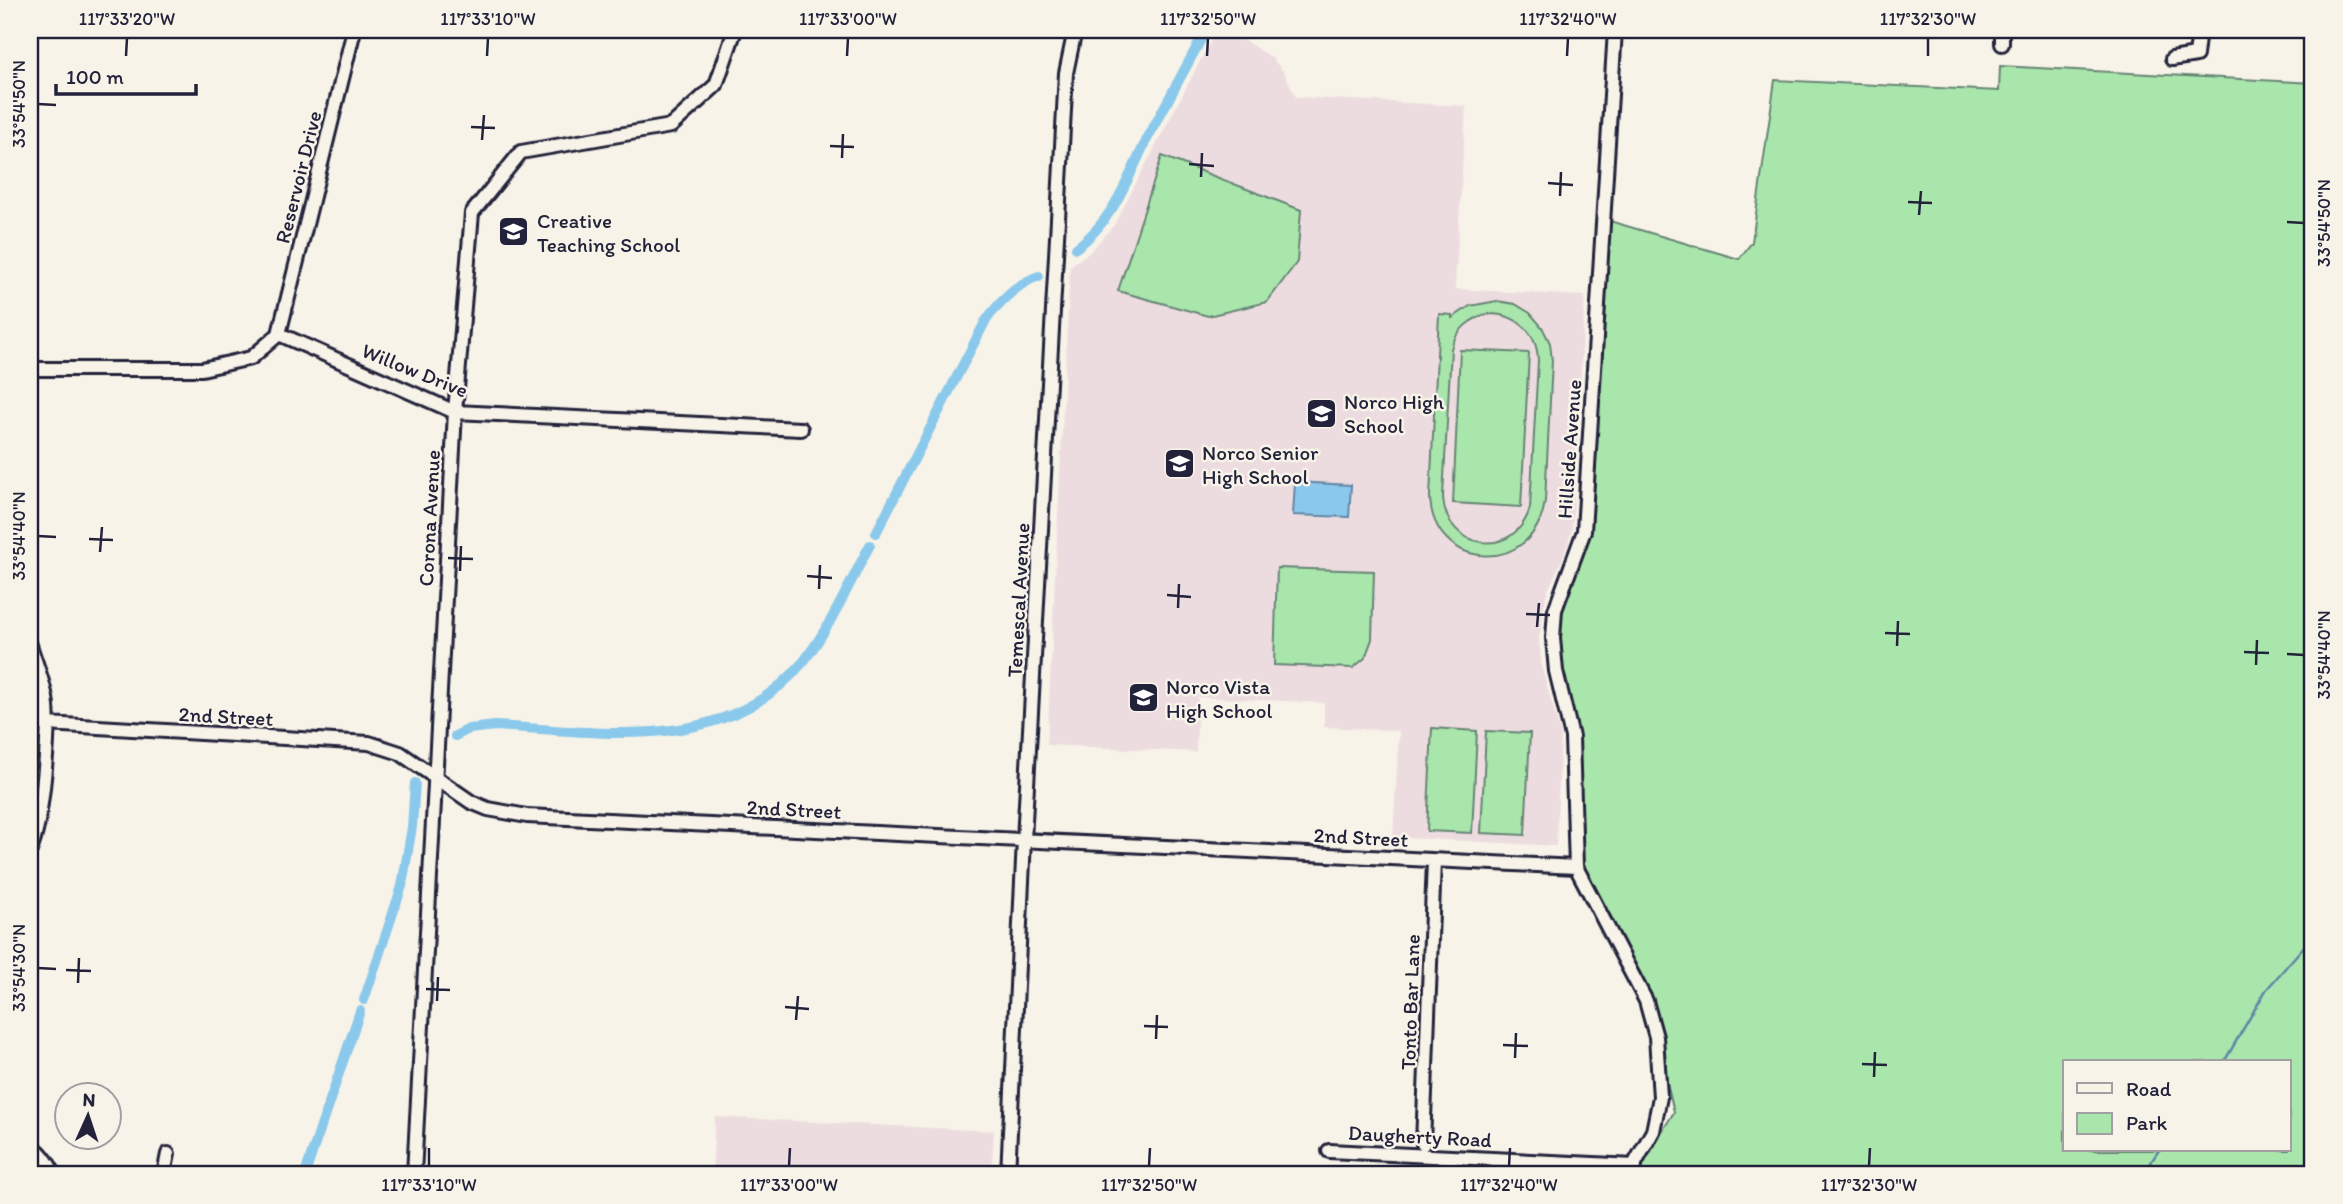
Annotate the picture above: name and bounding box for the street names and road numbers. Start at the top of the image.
street label: Reservoir Drive [269,108,327,246]
street label: Willow Drive [358,337,472,403]
street label: Hillside Avenue [1552,378,1586,520]
street label: Corona Avenue [413,449,445,587]
street label: Temescal Avenue [1001,522,1035,678]
street label: 2nd Street [178,701,274,731]
street label: 2nd Street [746,794,842,824]
street label: 2nd Street [1313,822,1409,852]
street label: Tonto Bar Lane [1395,933,1425,1070]
street label: Daugherty Road [1348,1120,1493,1152]

